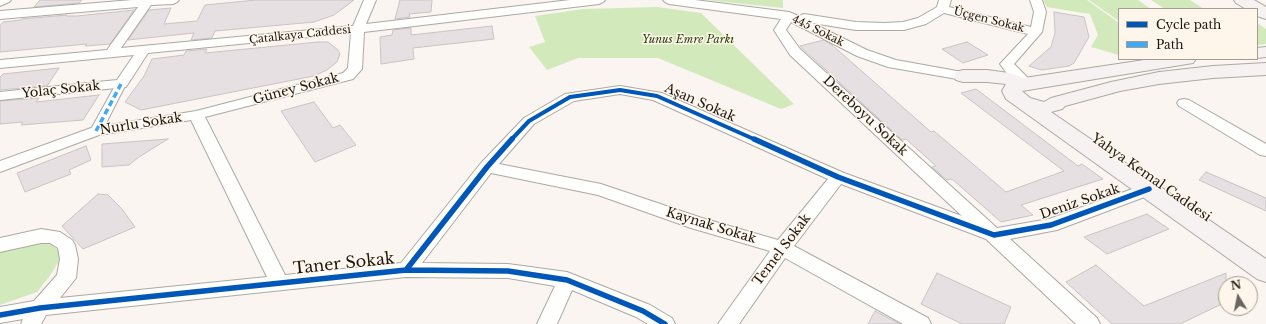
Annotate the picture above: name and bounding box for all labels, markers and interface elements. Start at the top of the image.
street label: Üçgen Sokak [952,5,1026,35]
legend [1118,8,1258,60]
street label: 445 Sokak [790,13,846,49]
text: Cycle path [1156,17,1221,32]
street label: Çatalkaya Caddesi [248,23,352,47]
park label: Yunus Emre Parkı [642,33,734,47]
text: Path [1156,37,1184,52]
street label: Güney Sokak [251,70,341,108]
street label: Dereboyu Sokak [819,73,911,159]
street label: Yolaç Sokak [21,78,101,102]
street label: Aşan Sokak [662,80,738,126]
street label: Nurlu Sokak [99,110,183,138]
street label: Yahya Kemal Caddesi [1088,131,1214,225]
street label: Deniz Sokak [1038,181,1122,223]
street label: Kaynak Sokak [664,205,758,247]
street label: Temel Sokak [750,211,814,289]
street label: Taner Sokak [292,249,396,279]
north arrow [1218,276,1258,316]
text: N [1230,277,1242,293]

